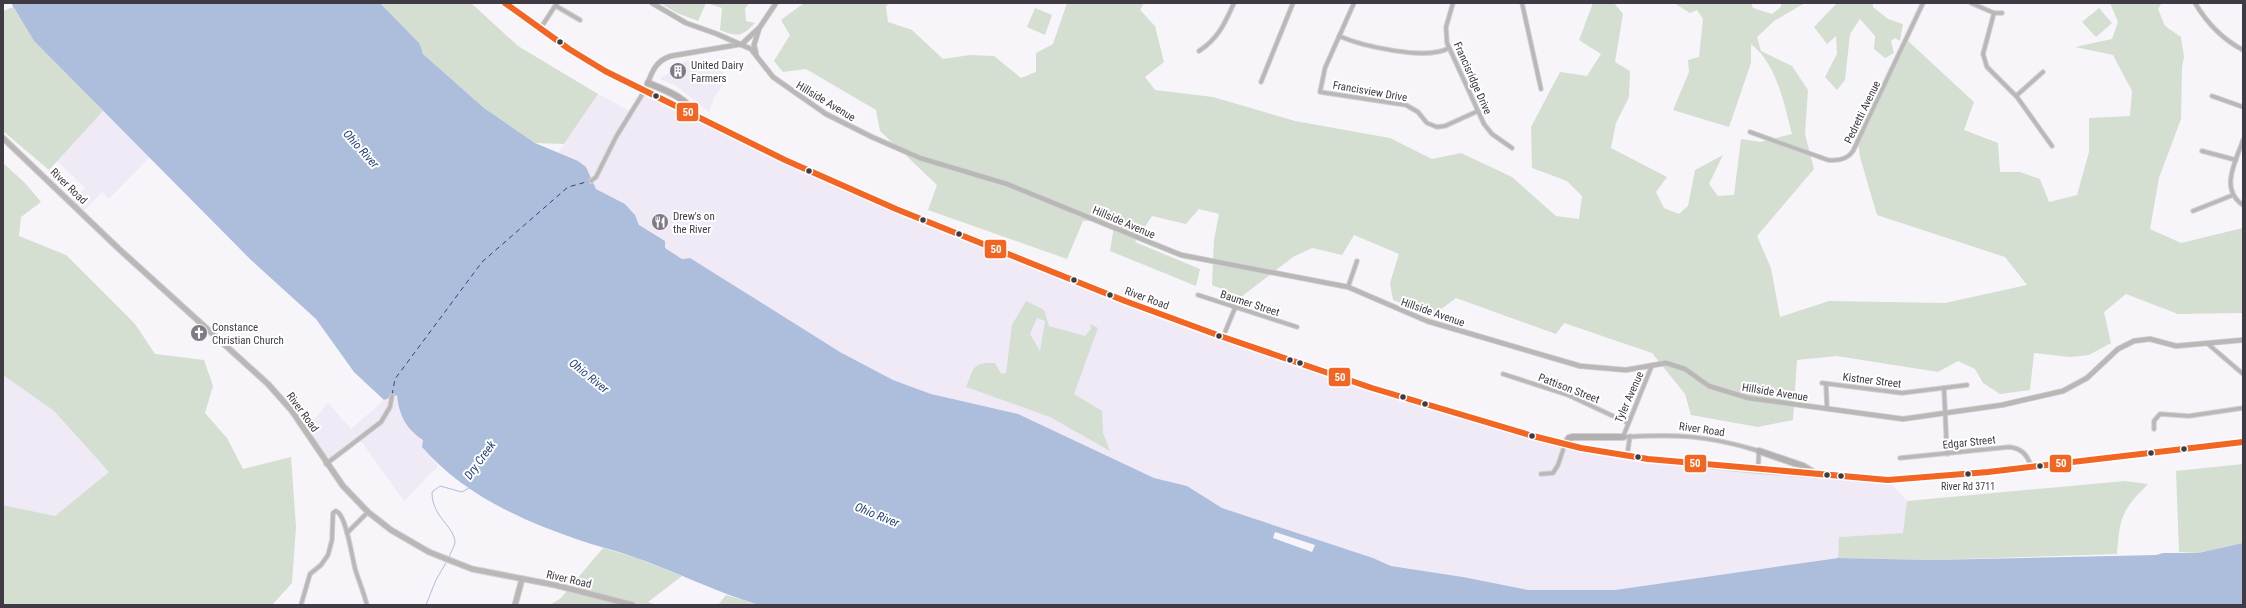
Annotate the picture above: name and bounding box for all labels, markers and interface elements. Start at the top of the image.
unlabelled marker [555,37,565,47]
street label: Francisridge Drive [1451,40,1494,116]
place label: United Dairy Farmers [691,59,744,85]
building icon: United Dairy Farmers [668,61,688,81]
street label: Hillside Avenue [794,79,858,124]
street label: Francisview Drive [1332,79,1408,104]
street label: Pedretti Avenue [1842,79,1883,146]
unlabelled marker [651,91,661,101]
line badge: 50 [676,102,699,122]
text: 50 [682,106,694,119]
water label: Ohio River [340,127,382,171]
street label: River Road [48,166,90,207]
unlabelled marker [804,166,814,176]
street label: Hillside Avenue [1091,203,1157,241]
place label: Drew's on the River [673,210,715,236]
restaurant icon: Drew's on the River [650,212,670,232]
unlabelled marker [918,215,928,225]
unlabelled marker [954,229,964,239]
line badge: 50 [984,239,1007,259]
text: 50 [990,243,1002,256]
unlabelled marker [1069,275,1079,285]
street label: River Road [1123,284,1171,312]
street label: Baumer Street [1219,288,1281,319]
unlabelled marker [1105,290,1115,300]
street label: Hillside Avenue [1399,295,1467,329]
place label: Constance Christian Church [212,321,284,347]
church icon: Constance Christian Church [189,323,209,343]
unlabelled marker [1214,331,1224,341]
unlabelled marker [1285,355,1295,365]
water label: Ohio River [566,356,612,396]
unlabelled marker [1295,358,1305,368]
line badge: 50 [1328,367,1351,387]
street label: Tyler Avenue [1612,369,1647,425]
street label: Kistner Street [1842,370,1902,391]
text: 50 [1334,371,1346,384]
street label: Pattison Street [1536,371,1601,406]
street label: Hillside Avenue [1741,381,1809,404]
street label: River Road [284,390,321,435]
unlabelled marker [1398,392,1408,402]
unlabelled marker [1420,399,1430,409]
street label: River Road [1678,420,1726,439]
unlabelled marker [1527,431,1537,441]
street label: Edgar Street [1942,433,1996,452]
water label: Dry Creek [461,437,499,482]
unlabelled marker [2179,444,2189,454]
unlabelled marker [2146,448,2156,458]
unlabelled marker [1633,452,1643,462]
line badge: 50 [1684,454,1707,473]
line badge: 50 [2049,454,2072,473]
text: 50 [1689,457,1701,470]
text: 50 [2055,457,2067,470]
unlabelled marker [2035,461,2045,471]
marker: River Rd 3711 [1963,469,1973,479]
unlabelled marker [1822,470,1832,480]
unlabelled marker [1836,471,1846,481]
place label: River Rd 3711 [1941,481,1995,492]
water label: Ohio River [853,500,902,530]
street label: River Road [545,568,593,591]

